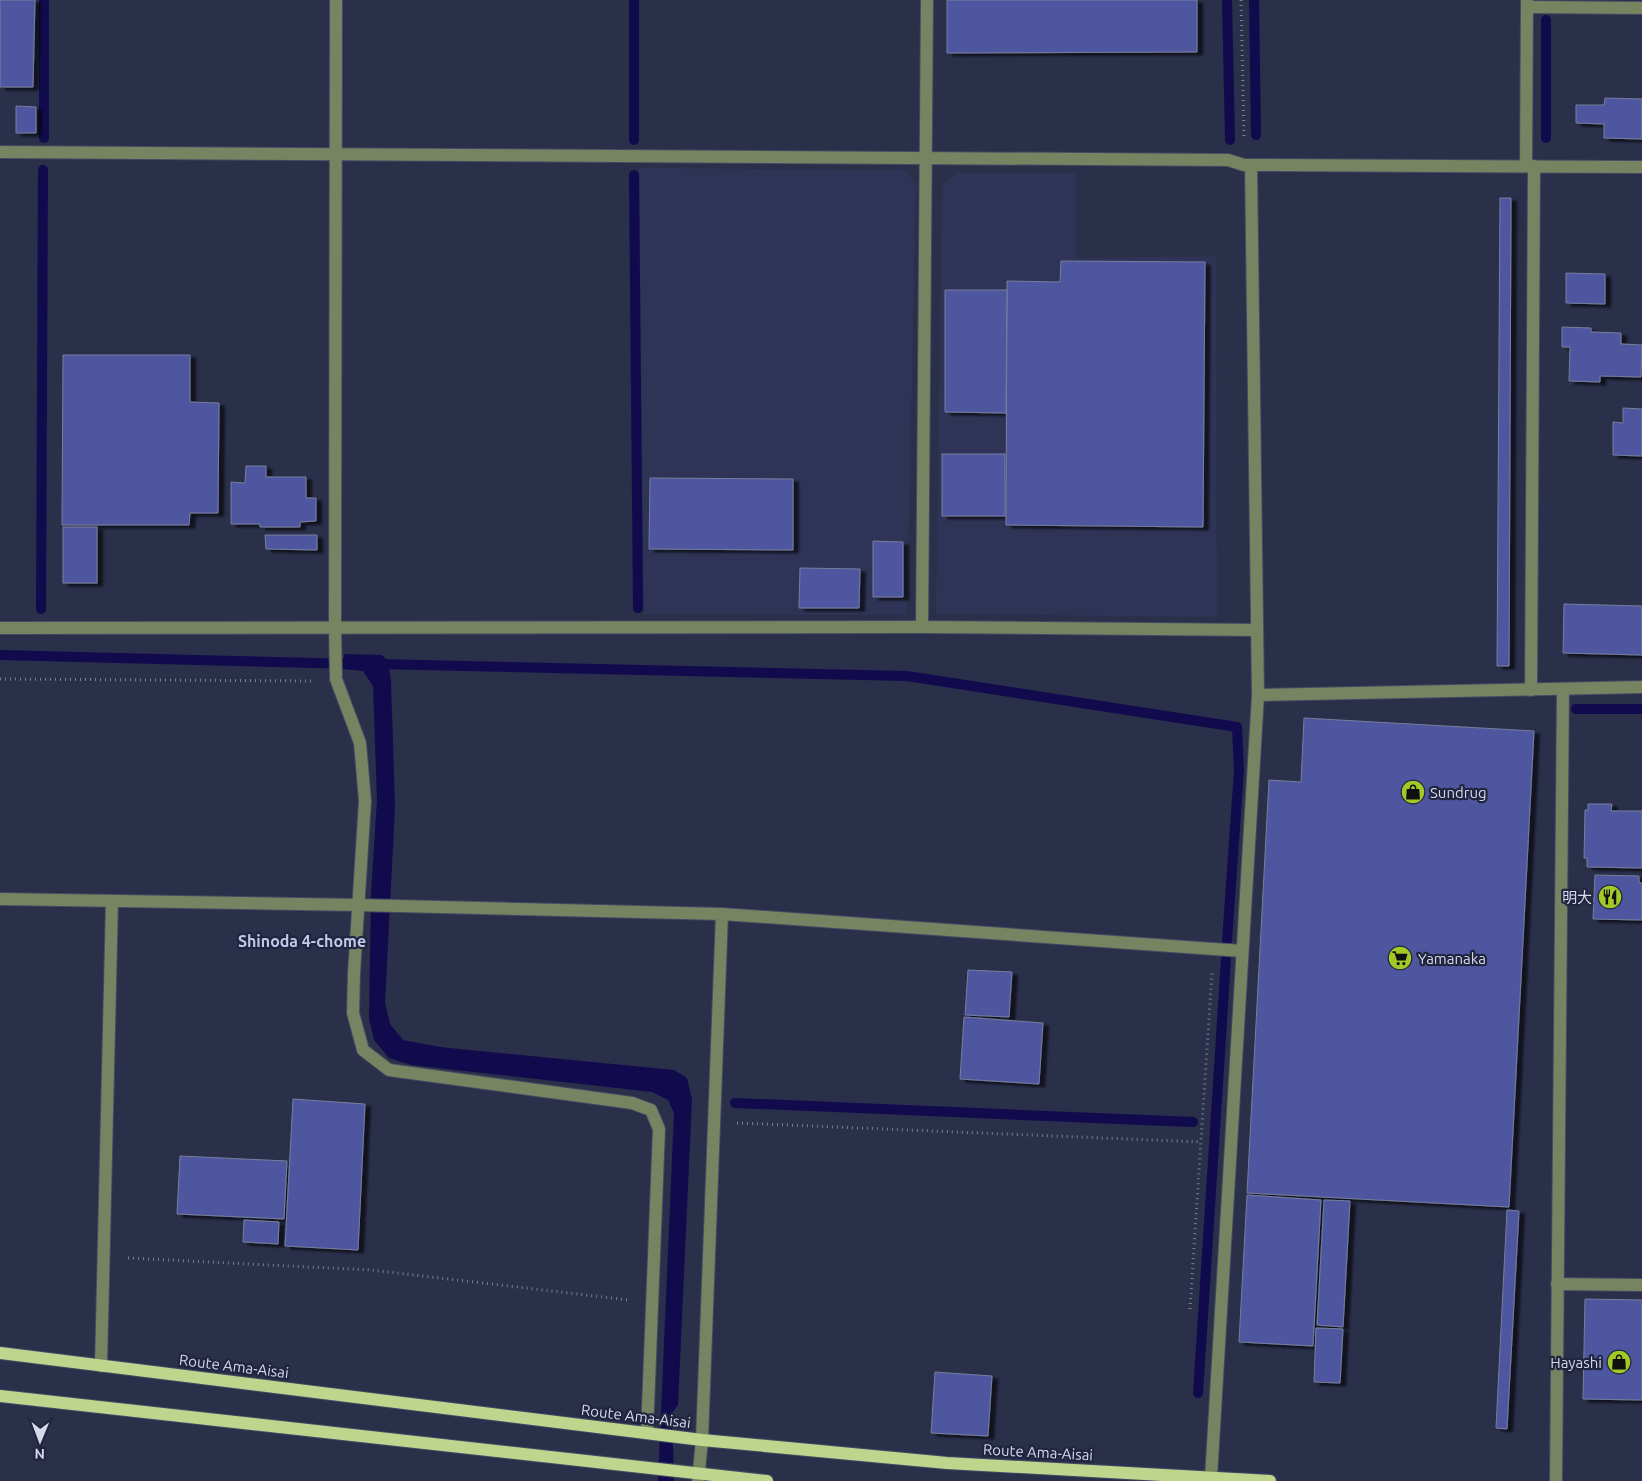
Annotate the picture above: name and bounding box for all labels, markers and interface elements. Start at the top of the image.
shop icon: Sundrug [1400,779,1426,805]
place label: Sundrug [1430,784,1487,801]
restaurant icon: 明大 [1597,884,1623,910]
place label: 明大 [1562,889,1592,906]
district label: Shinoda 4-chome [238,932,366,950]
supermarket icon: Yamanaka [1387,945,1413,971]
place label: Yamanaka [1418,950,1486,967]
shop icon: Hayashi [1606,1349,1632,1375]
street label: Route Ama-Aisai [178,1351,290,1381]
place label: Hayashi [1550,1354,1602,1371]
street label: Route Ama-Aisai [580,1401,692,1431]
north arrow [15,1416,65,1466]
street label: Route Ama-Aisai [983,1441,1093,1463]
text: N [34,1446,45,1462]

